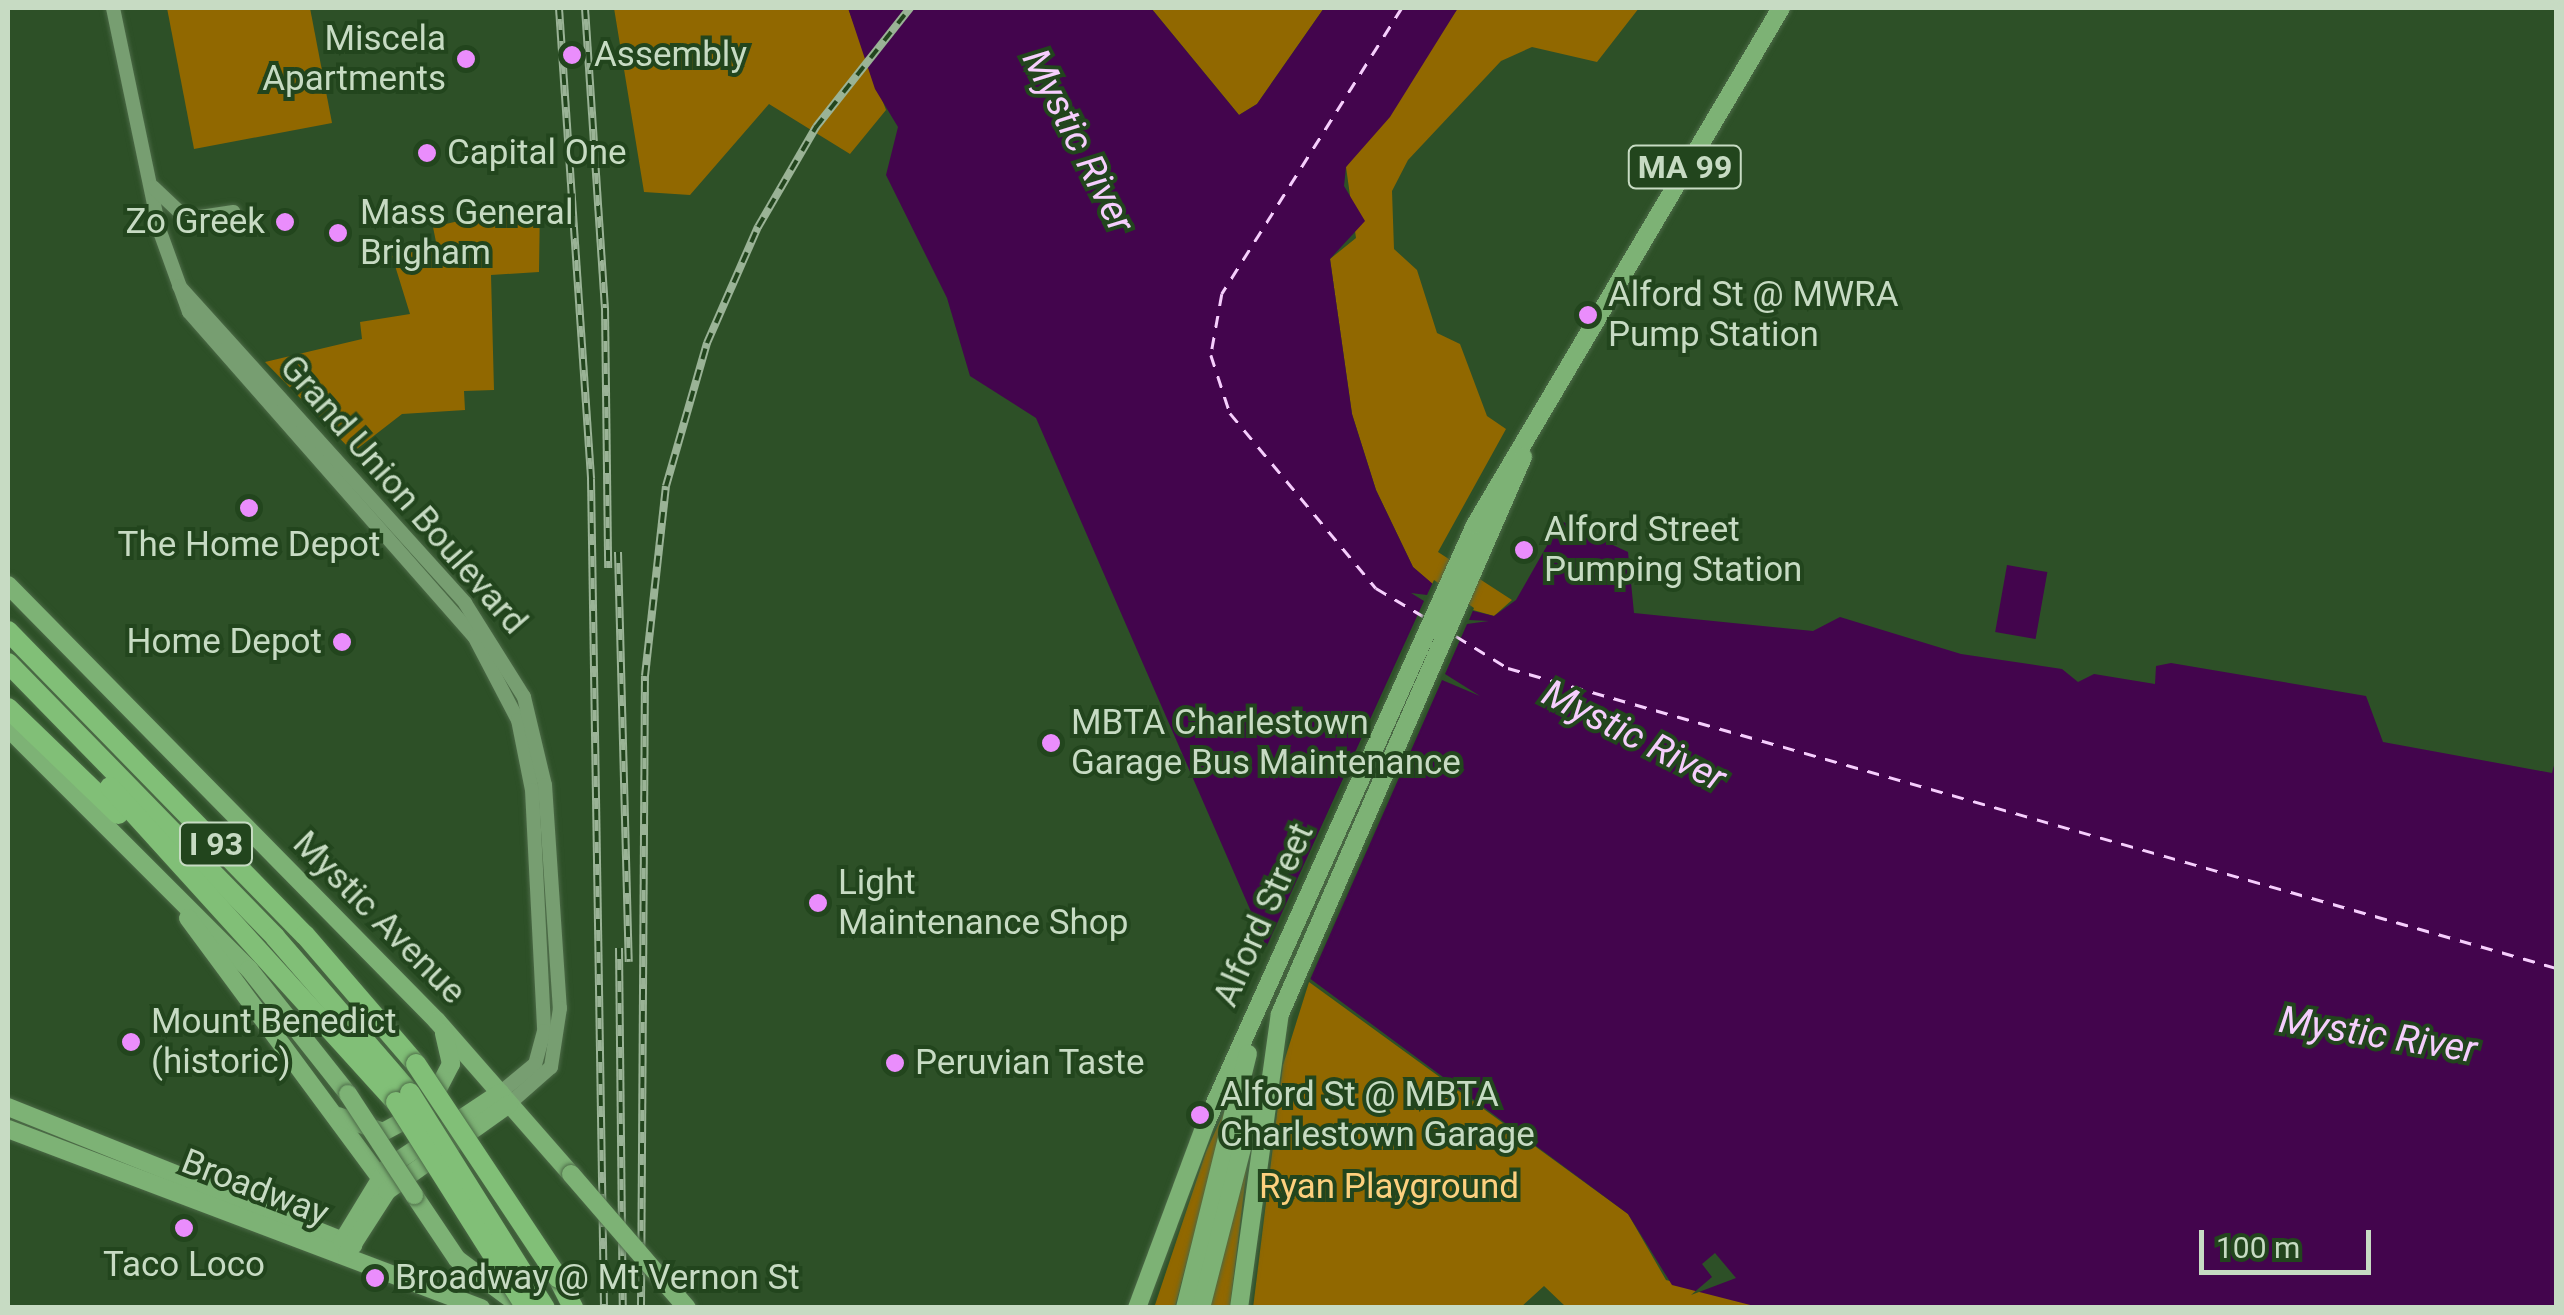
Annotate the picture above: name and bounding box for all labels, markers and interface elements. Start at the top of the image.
place label: Miscela Apartments [262,18,446,100]
place label: Assembly [594,34,747,76]
marker: Assembly [559,42,585,68]
water label: Mystic River [1012,42,1144,240]
marker: Miscela Apartments [455,48,477,70]
place label: Capital One [447,132,627,174]
road number: MA 99 [1628,140,1742,194]
marker: Capital One [416,142,438,164]
place label: Mass General Brigham [360,192,573,274]
place label: Zo Greek [126,201,265,243]
marker: Zo Greek [274,211,296,233]
marker: Mass General Brigham [325,220,351,246]
place label: Alford St @ MWRA Pump Station [1608,274,1898,356]
marker: Alford St @ MWRA Pump Station [1577,304,1599,326]
street label: Grand Union Boulevard [271,347,535,643]
marker: The Home Depot [238,497,260,519]
place label: Alford Street Pumping Station [1544,509,1802,591]
place label: The Home Depot [118,524,380,566]
marker: Alford Street Pumping Station [1513,539,1535,561]
place label: Home Depot [127,621,322,663]
marker: Home Depot [331,631,353,653]
water label: Mystic River [1535,670,1733,802]
place label: MBTA Charlestown Garage Bus Maintenance [1071,702,1461,784]
marker: MBTA Charlestown Garage Bus Maintenance [1040,732,1062,754]
road number: I 93 [178,817,254,871]
street label: Alford Street [1205,817,1323,1013]
street label: Mystic Avenue [284,823,474,1013]
place label: Light Maintenance Shop [838,862,1128,944]
marker: Light Maintenance Shop [807,892,829,914]
water label: Mystic River [2276,997,2480,1073]
place label: Mount Benedict (historic) [151,1001,397,1083]
marker: Mount Benedict (historic) [120,1031,142,1053]
place label: Peruvian Taste [915,1042,1145,1084]
marker: Peruvian Taste [884,1052,906,1074]
place label: Alford St @ MBTA Charlestown Garage [1220,1074,1535,1156]
marker: Alford St @ MBTA Charlestown Garage [1189,1104,1211,1126]
street label: Broadway [176,1141,334,1235]
park label: Ryan Playground [1259,1166,1519,1208]
scale bar [2204,1210,2376,1272]
marker: Taco Loco [173,1217,195,1239]
text: 100 m [2216,1230,2300,1265]
place label: Taco Loco [103,1244,265,1286]
place label: Broadway @ Mt Vernon St [395,1257,800,1299]
marker: Broadway @ Mt Vernon St [364,1267,386,1289]

